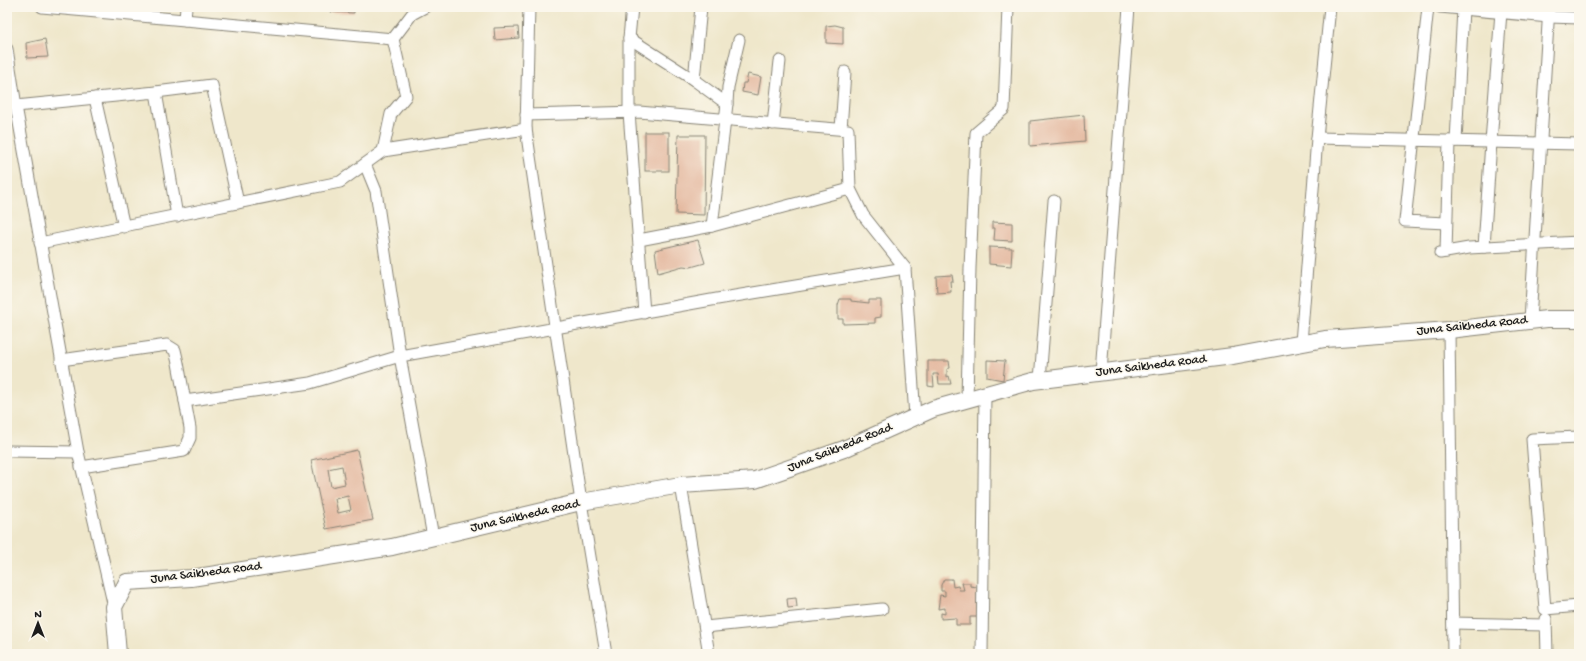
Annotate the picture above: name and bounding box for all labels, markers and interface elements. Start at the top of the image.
street label: Juna Saikheda Road [1416,313,1530,339]
street label: Juna Saikheda Road [1095,352,1209,380]
street label: Juna Saikheda Road [786,420,896,476]
street label: Juna Saikheda Road [469,496,582,536]
street label: Juna Saikheda Road [150,559,264,587]
north arrow [18,603,58,643]
text: N [34,609,42,621]

